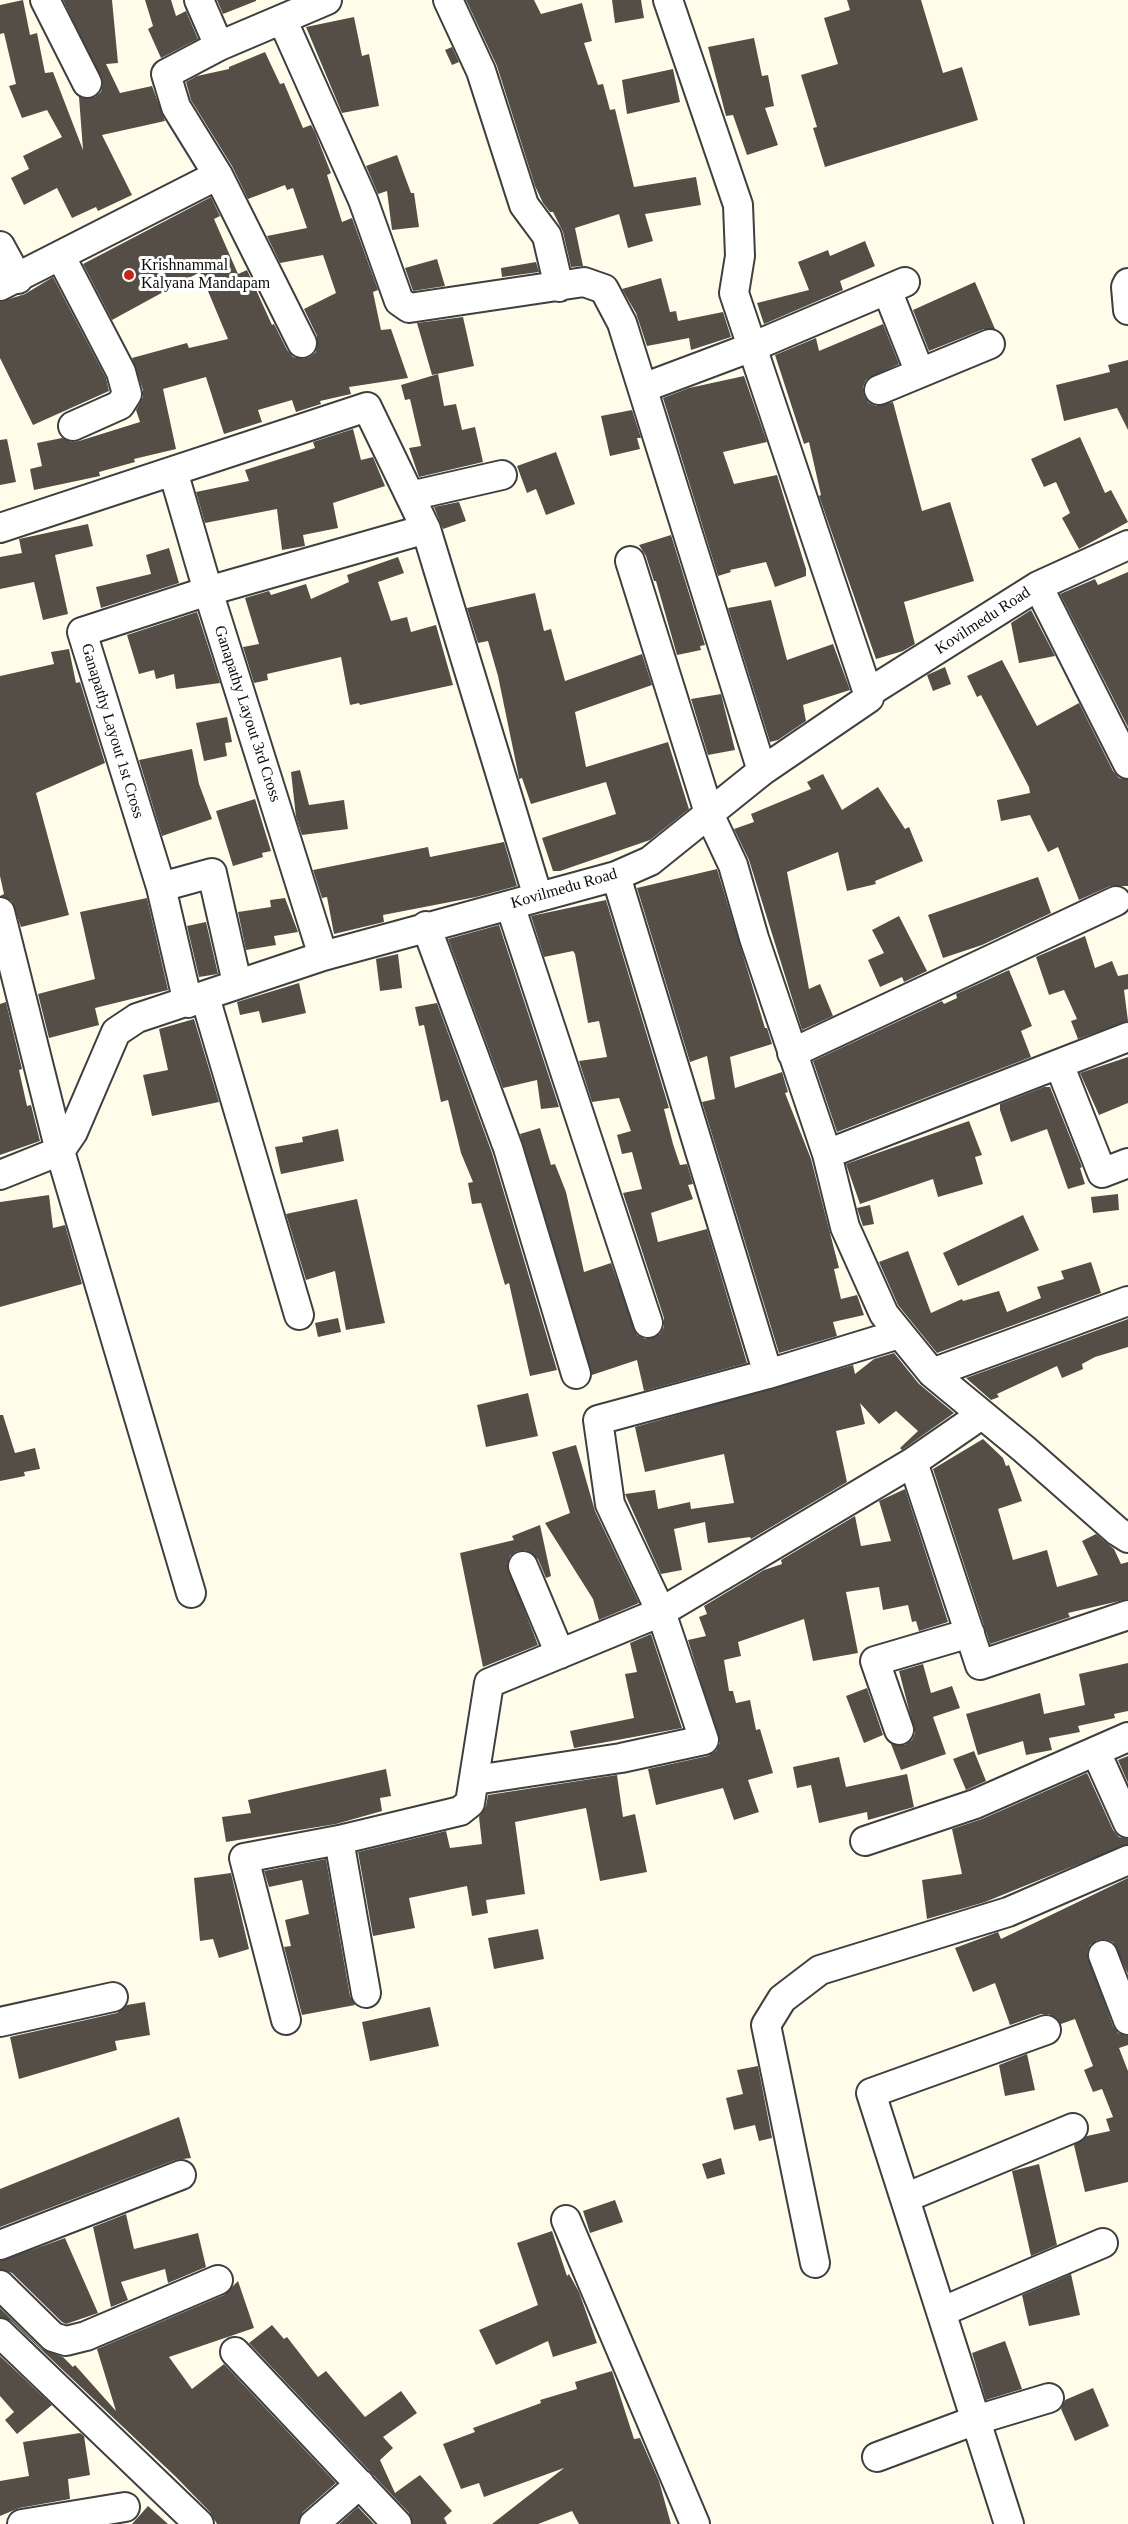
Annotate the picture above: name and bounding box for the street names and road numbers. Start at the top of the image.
street label: Kovilmedu Road [932,583,1034,659]
street label: Ganapathy Layout 3rd Cross [209,623,285,805]
street label: Ganapathy Layout 1st Cross [76,641,148,821]
street label: Kovilmedu Road [509,865,619,913]

